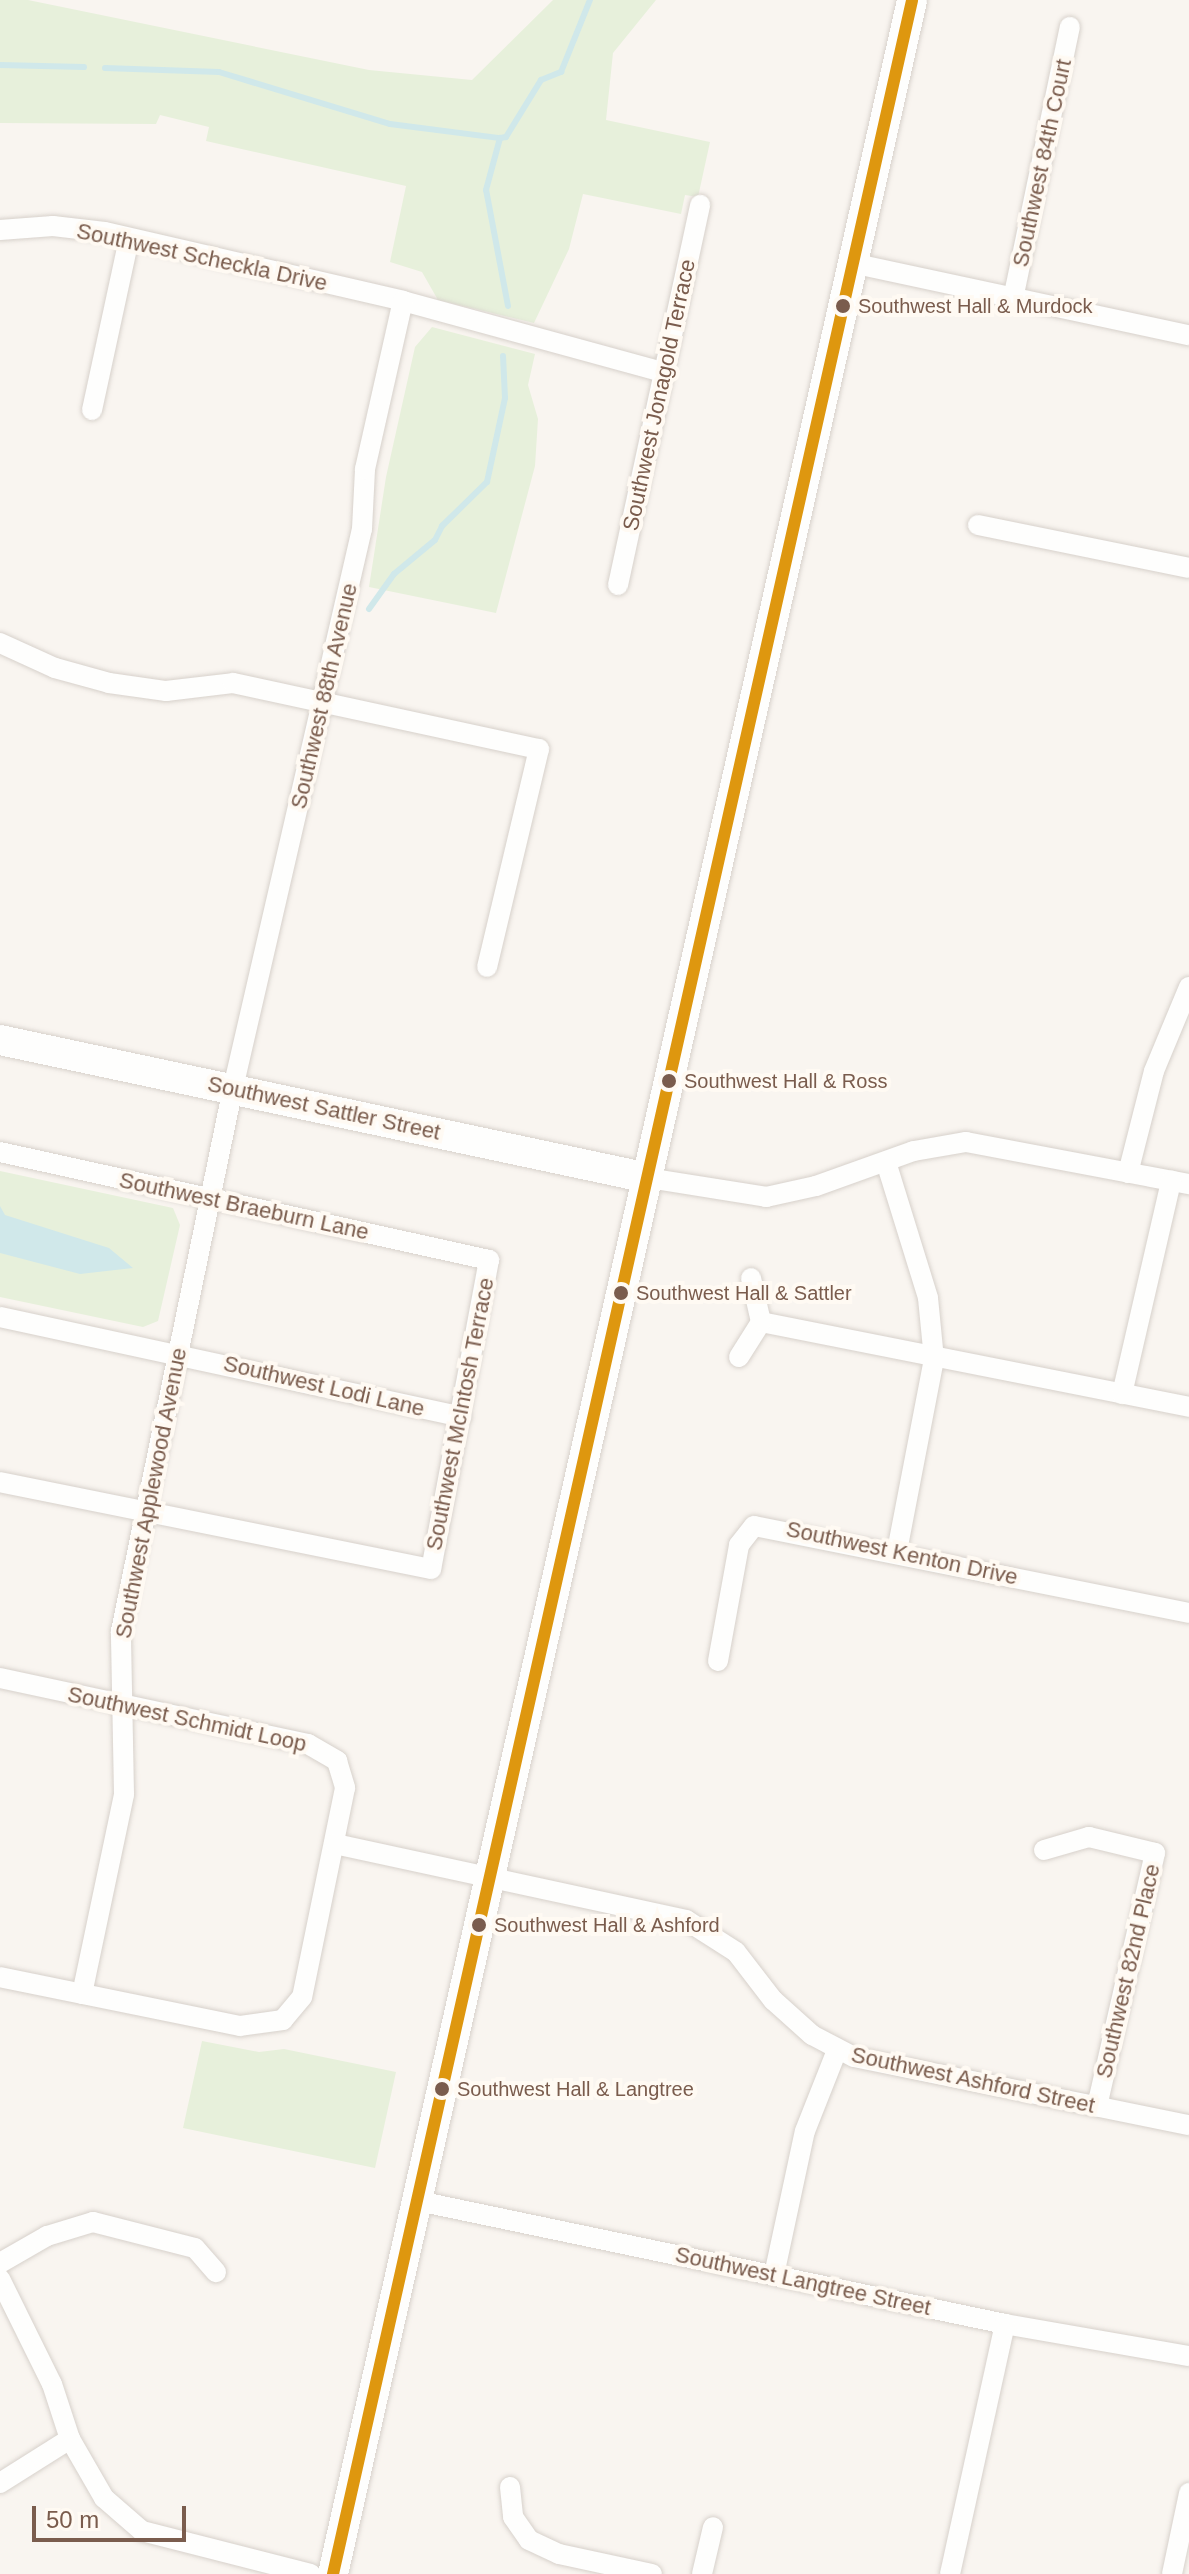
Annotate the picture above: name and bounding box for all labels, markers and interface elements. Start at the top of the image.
street label: Southwest 84th Court [1007,57,1077,269]
street label: Southwest Scheckla Drive [74,218,330,296]
street label: Southwest Jonagold Terrace [617,256,701,534]
place label: Southwest Hall & Murdock [858,294,1093,318]
marker: Southwest Hall & Murdock [835,298,851,314]
street label: Southwest 88th Avenue [285,580,363,812]
place label: Southwest Hall & Ross [684,1069,887,1093]
street label: Southwest Sattler Street [205,1070,443,1146]
marker: Southwest Hall & Ross [661,1073,677,1089]
street label: Southwest Braeburn Lane [117,1167,371,1245]
street label: Southwest McIntosh Terrace [421,1275,499,1553]
place label: Southwest Hall & Sattler [636,1281,852,1305]
marker: Southwest Hall & Sattler [613,1285,629,1301]
street label: Southwest Applewood Avenue [110,1344,192,1642]
street label: Southwest Lodi Lane [221,1350,427,1422]
street label: Southwest Kenton Drive [784,1516,1020,1590]
street label: Southwest Schmidt Loop [65,1681,309,1757]
street label: Southwest 82nd Place [1091,1861,1165,2081]
place label: Southwest Hall & Ashford [494,1913,721,1937]
marker: Southwest Hall & Ashford [471,1917,487,1933]
street label: Southwest Ashford Street [848,2041,1098,2119]
place label: Southwest Hall & Langtree [457,2077,694,2101]
marker: Southwest Hall & Langtree [434,2081,450,2097]
street label: Southwest Langtree Street [673,2241,933,2321]
scale bar [36,2490,190,2540]
text: 50 m [46,2506,99,2533]

